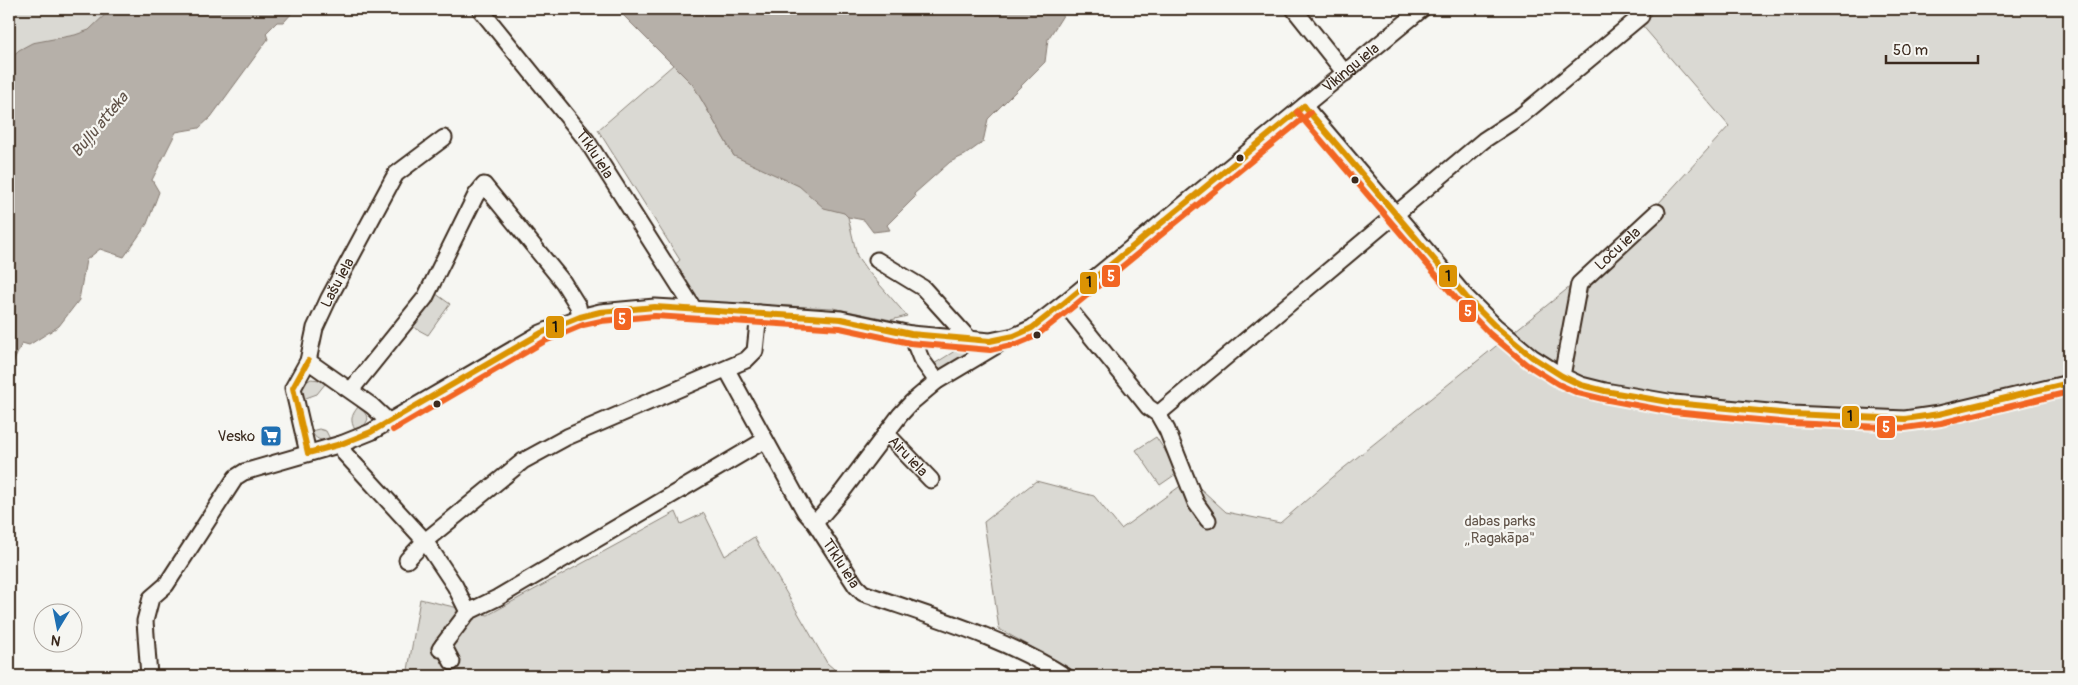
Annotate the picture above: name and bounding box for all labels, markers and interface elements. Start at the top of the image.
scale bar [1886,32,1978,64]
street label: Vikingu iela [1319,39,1383,97]
text: 50 m [1893,41,1928,60]
water label: Buļļu atteka [67,87,134,161]
street label: Tīklu iela [571,126,618,182]
unlabelled marker [1235,153,1245,163]
unlabelled marker [1350,175,1360,185]
street label: Loču iela [1591,223,1645,275]
street label: Lašu iela [317,255,359,311]
line badge: 5 [1101,264,1121,288]
line badge: 1 [1438,264,1458,288]
text: 5 [1107,268,1115,285]
text: 1 [1445,268,1451,285]
line badge: 1 [1079,271,1098,295]
text: 1 [1086,274,1092,291]
line badge: 5 [1458,299,1477,323]
text: 5 [1464,303,1472,320]
line badge: 5 [613,307,632,331]
text: 5 [618,311,626,328]
line badge: 1 [545,315,565,339]
text: 1 [552,319,558,336]
unlabelled marker [1032,330,1042,340]
unlabelled marker [432,399,442,409]
line badge: 1 [1841,405,1860,429]
text: 1 [1847,408,1853,425]
line badge: 5 [1876,415,1896,439]
text: 5 [1882,419,1890,436]
supermarket icon: Vesko [259,424,283,448]
place label: Vesko [218,427,255,446]
street label: Airu iela [884,432,932,481]
park label: dabas parks „Ragakāpa" [1465,512,1536,548]
street label: Tīklu iela [818,535,864,592]
north arrow [32,602,82,652]
text: N [50,631,62,650]

